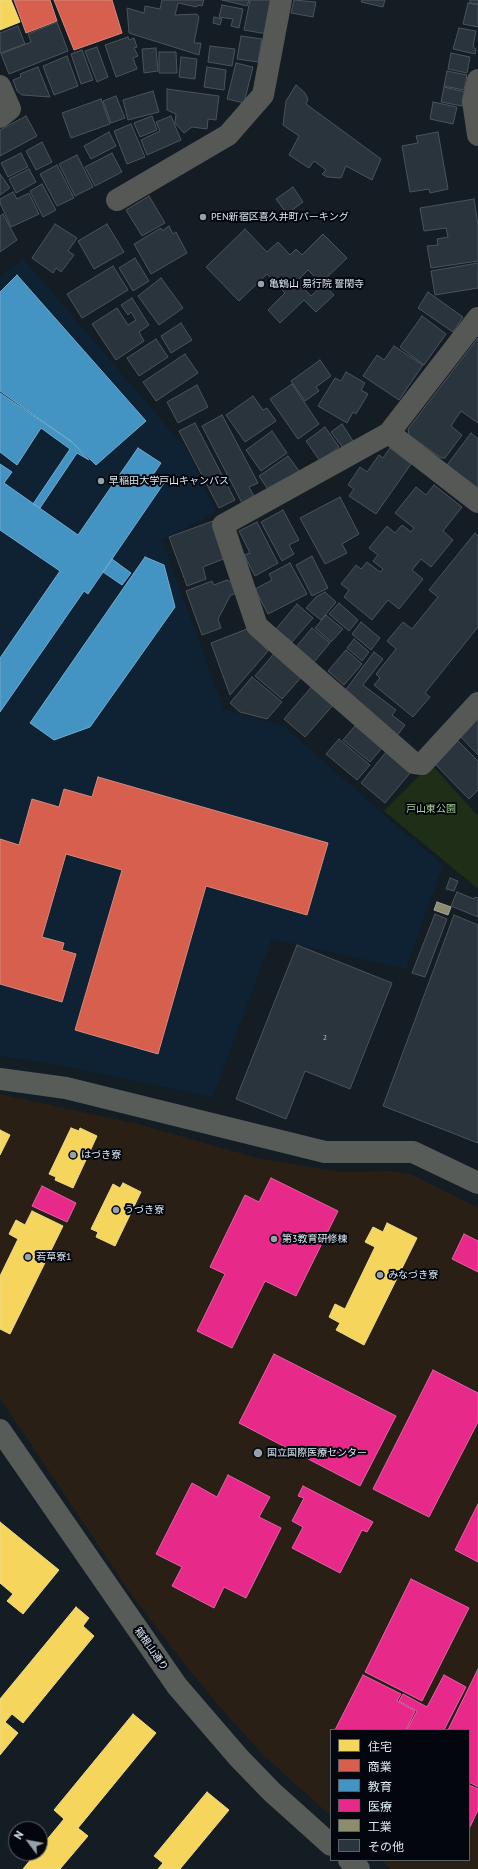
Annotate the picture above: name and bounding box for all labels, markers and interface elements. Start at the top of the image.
place label: PEN新宿区喜久井町パーキング [211,211,349,223]
marker: PEN新宿区喜久井町パーキング [198,212,208,222]
place label: 亀鶴山 易行院 誓閑寺 [269,278,364,290]
marker: 亀鶴山 易行院 誓閑寺 [256,279,266,289]
place label: 早稲田大学戸山キャンパス [109,475,229,487]
marker: 早稲田大学戸山キャンパス [96,476,106,486]
park label: 戸山東公園 [406,803,456,815]
house number: 2 [323,1033,327,1043]
place label: はづき寮 [81,1149,121,1161]
marker: はづき寮 [68,1150,78,1160]
place label: うづき寮 [124,1204,164,1216]
marker: うづき寮 [111,1205,121,1215]
place label: 第3教育研修棟 [282,1233,347,1245]
marker: 第3教育研修棟 [269,1234,279,1244]
place label: 若草寮1 [36,1251,71,1263]
marker: 若草寮1 [23,1252,33,1262]
place label: みなづき寮 [388,1269,438,1281]
marker: みなづき寮 [375,1270,385,1280]
marker: 国立国際医療センター [252,1447,264,1459]
place label: 国立国際医療センター [267,1447,367,1459]
street label: 箱根山通り [132,1625,170,1673]
legend [330,1729,470,1861]
text: 住宅 [368,1739,392,1754]
text: 商業 [368,1759,392,1774]
text: 教育 [368,1779,392,1794]
text: 医療 [368,1799,392,1814]
text: 工業 [368,1819,392,1834]
north arrow [8,1821,48,1861]
text: N [11,1828,27,1842]
text: その他 [368,1839,404,1854]

